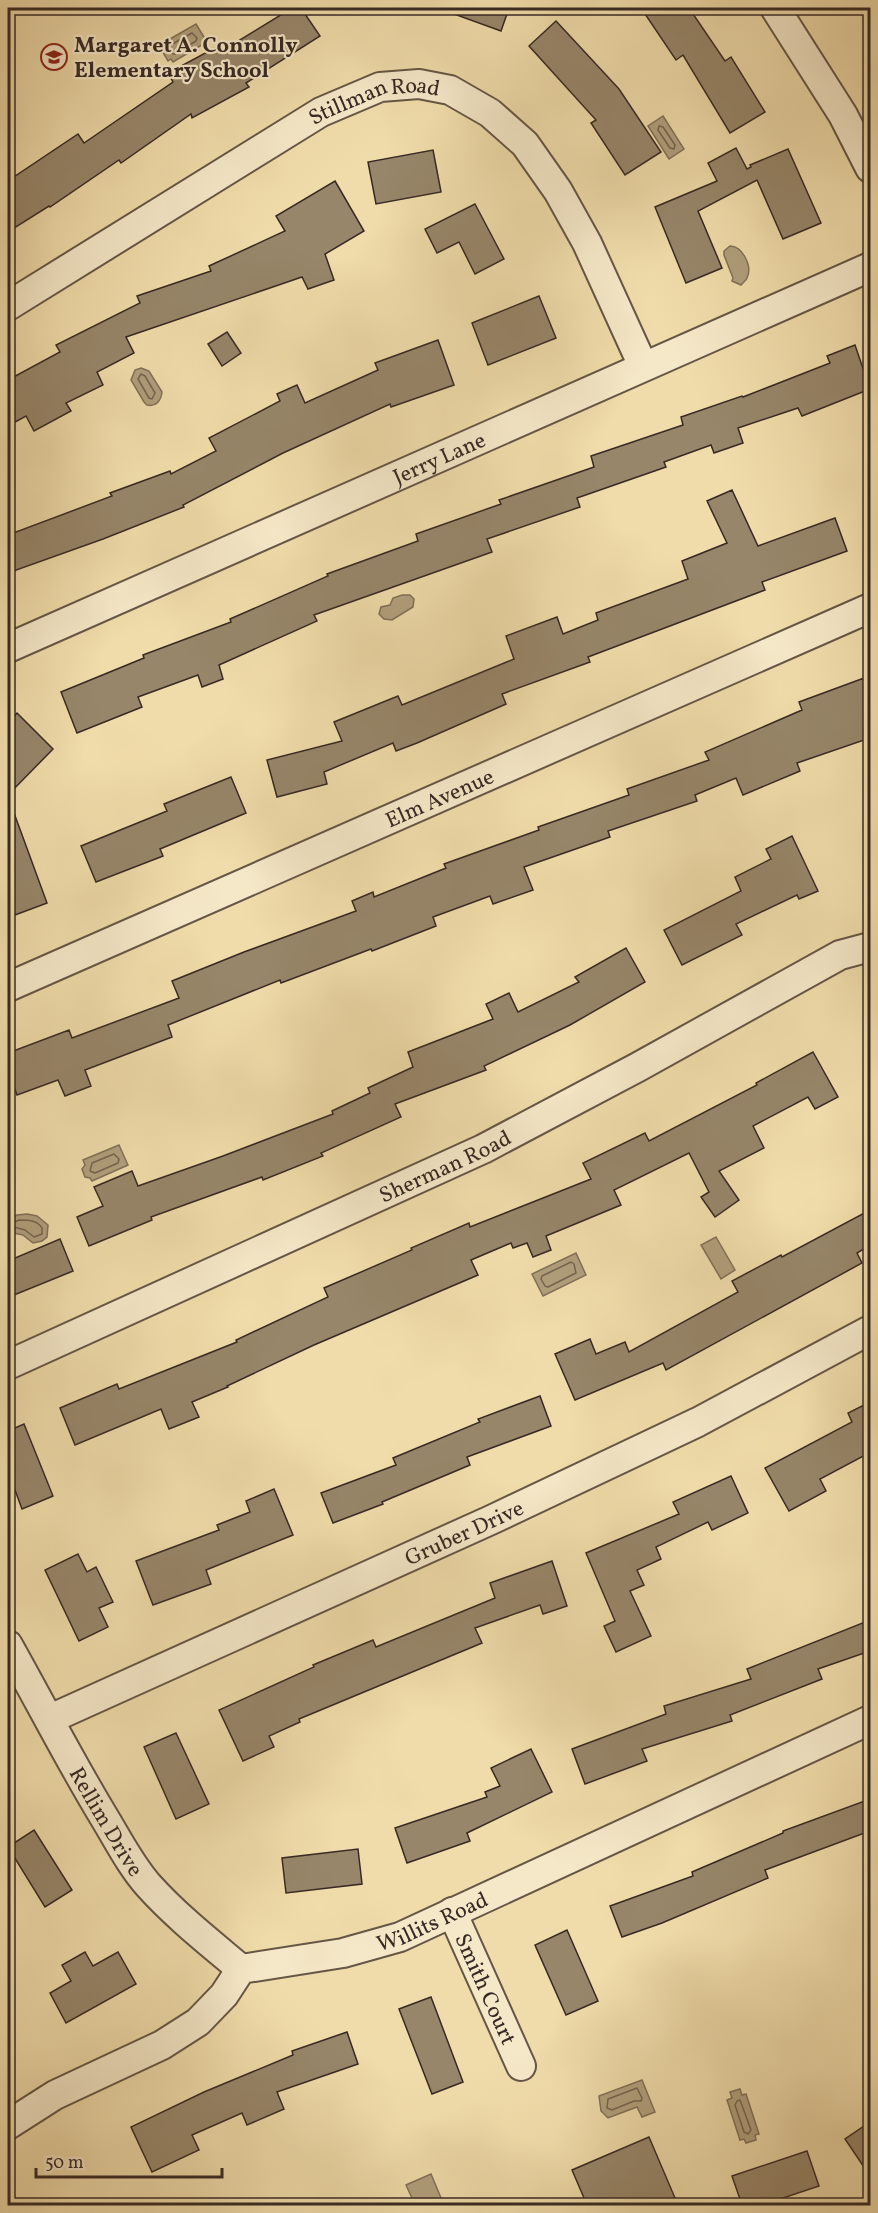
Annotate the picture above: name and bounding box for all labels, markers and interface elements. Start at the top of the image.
place label: Margaret A. Connolly Elementary School [74,31,298,87]
school or university icon: Margaret A. Connolly Elementary School [39,42,69,72]
street label: Stillman Road [303,71,442,134]
street label: Jerry Lane [388,426,491,494]
street label: Elm Avenue [381,762,499,837]
street label: Sherman Road [375,1124,518,1212]
street label: Gruber Drive [400,1494,529,1575]
street label: Rellim Drive [60,1762,149,1884]
street label: Willits Road [373,1885,494,1961]
street label: Smith Court [446,1929,523,2051]
scale bar [36,2141,222,2179]
text: 50 m [45,2151,84,2176]

